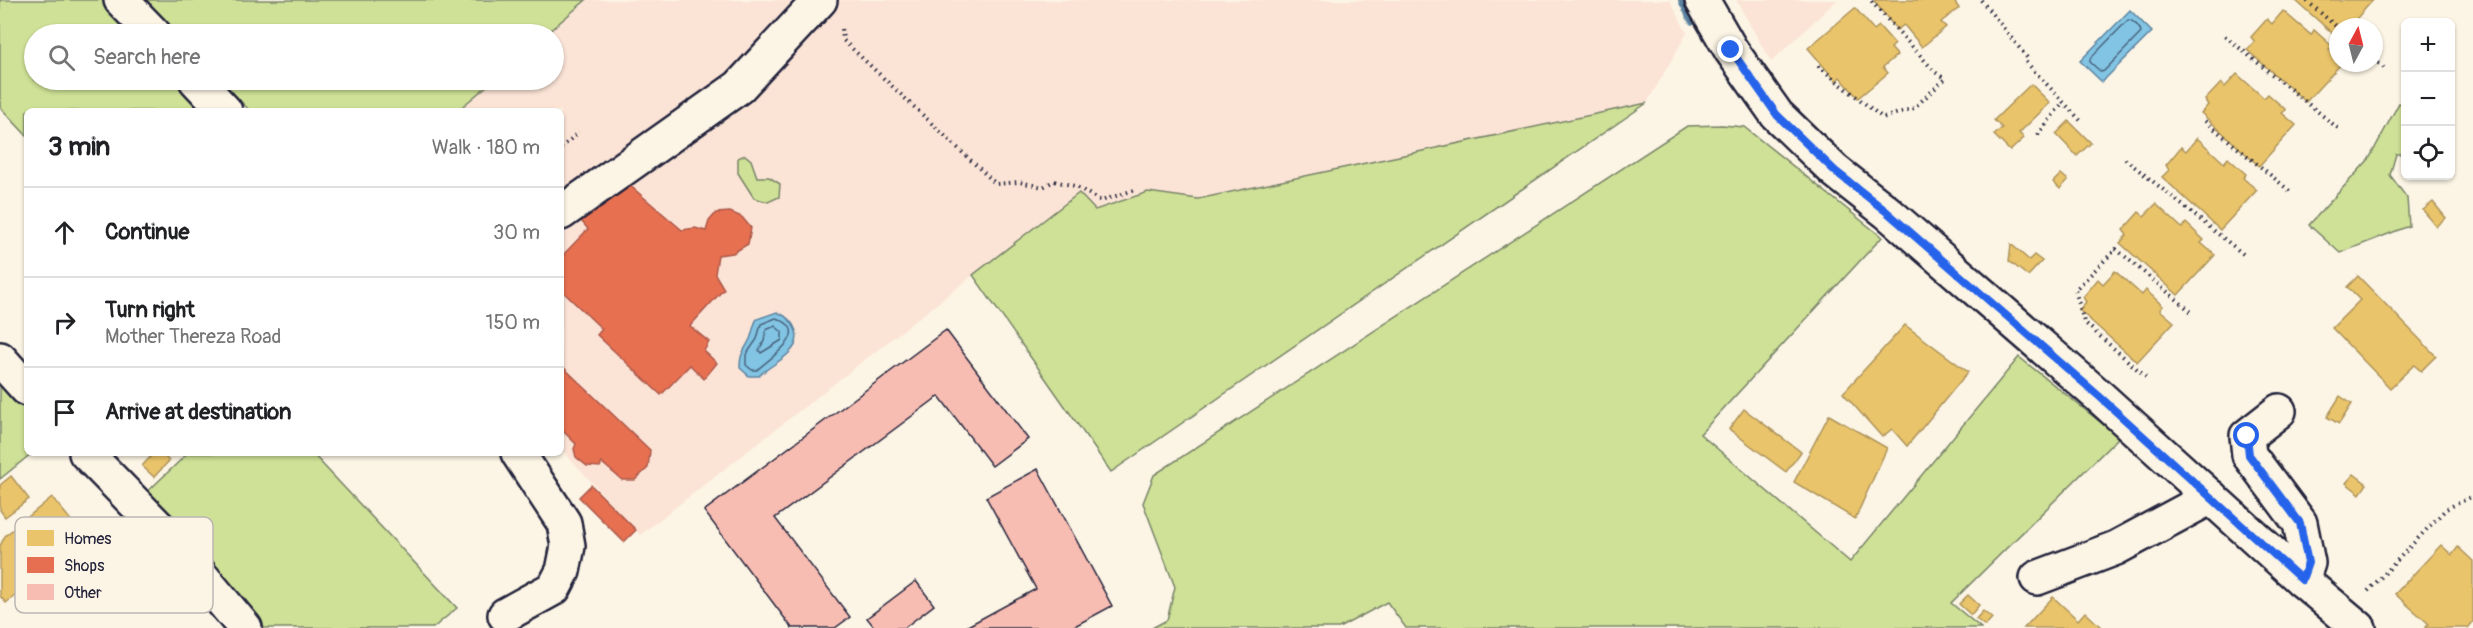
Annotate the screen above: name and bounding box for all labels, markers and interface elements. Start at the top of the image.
north arrow [2329,18,2383,72]
map controls [2401,18,2455,180]
button: + [2401,18,2455,72]
search box [24,24,564,90]
route end [1717,36,1743,62]
icon: search [45,41,78,74]
text: Search here [93,43,200,71]
button: − [2401,72,2455,126]
button: locate [2401,126,2455,180]
text: 3 min [48,131,110,163]
text: Walk · 180 m [432,135,540,160]
icon: ahead [48,216,81,249]
text: Continue [105,218,189,246]
text: 30 m [493,220,540,245]
text: Turn right [105,296,195,324]
icon: right [48,306,81,339]
text: 150 m [486,310,540,335]
text: Mother Thereza Road [105,324,281,349]
icon: arrive [48,396,81,429]
text: Arrive at destination [105,398,291,426]
route start [2233,422,2259,448]
legend [15,517,213,613]
text: Homes [64,529,112,549]
text: Shops [64,556,104,576]
text: Other [64,583,102,603]

